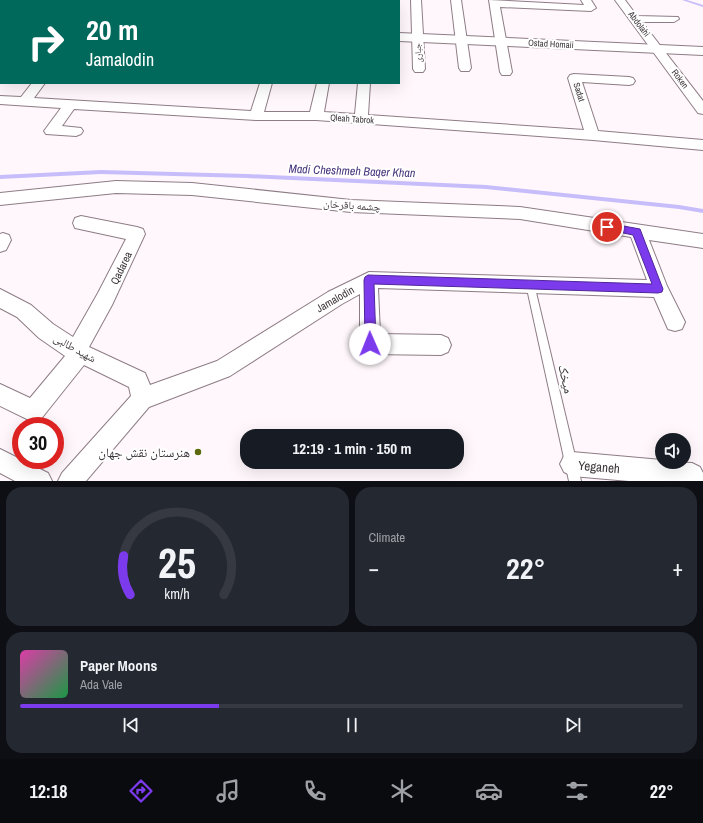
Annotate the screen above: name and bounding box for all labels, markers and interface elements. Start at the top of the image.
street label: Abdolahi [625,8,653,39]
text: 20 m [86,11,138,49]
icon: right [20,16,72,68]
street label: Ostad Homaii [528,37,574,51]
street label: جباری [411,43,425,63]
text: Jamalodin [86,47,154,72]
street label: Roken [669,67,691,91]
street label: Sadat [570,81,588,103]
street label: Qleah Tabrok [330,111,375,127]
water label: Madi Cheshmeh Baqer Khan [288,161,416,181]
street label: چشمه باقرخان [323,196,381,214]
pin [590,210,624,244]
icon: arrive [596,216,618,238]
street label: Qadarea [107,249,135,287]
street label: Jamalodin [313,283,357,315]
position arrow [349,323,391,365]
street label: شهید طالبی [51,331,99,365]
street label: میخک [554,363,578,395]
speed limit sign: 30 [12,417,64,469]
map controls [655,433,691,469]
button: sound [655,433,691,469]
text: 12:19 · 1 min · 150 m [293,438,411,459]
place label: هنرستان نقش جهان [98,444,190,461]
marker: هنرستان نقش جهان [193,447,203,457]
street label: Yeganeh [577,457,621,477]
text: Climate [369,529,405,546]
text: 25 [158,534,196,590]
text: 22° [506,548,545,588]
text: − [369,553,379,583]
text: + [672,553,683,583]
text: km/h [165,583,190,602]
text: Paper Moons [80,655,157,676]
text: Ada Vale [80,676,122,693]
icon: previous [120,714,142,736]
icon: pause [341,714,363,736]
icon: next [562,714,584,736]
icon: directions [127,777,155,805]
icon: music [214,777,242,805]
icon: phone [301,777,329,805]
icon: climate [388,777,416,805]
icon: car [475,777,503,805]
icon: filters [563,777,591,805]
text: 12:18 [30,779,67,804]
text: 22° [650,779,673,804]

